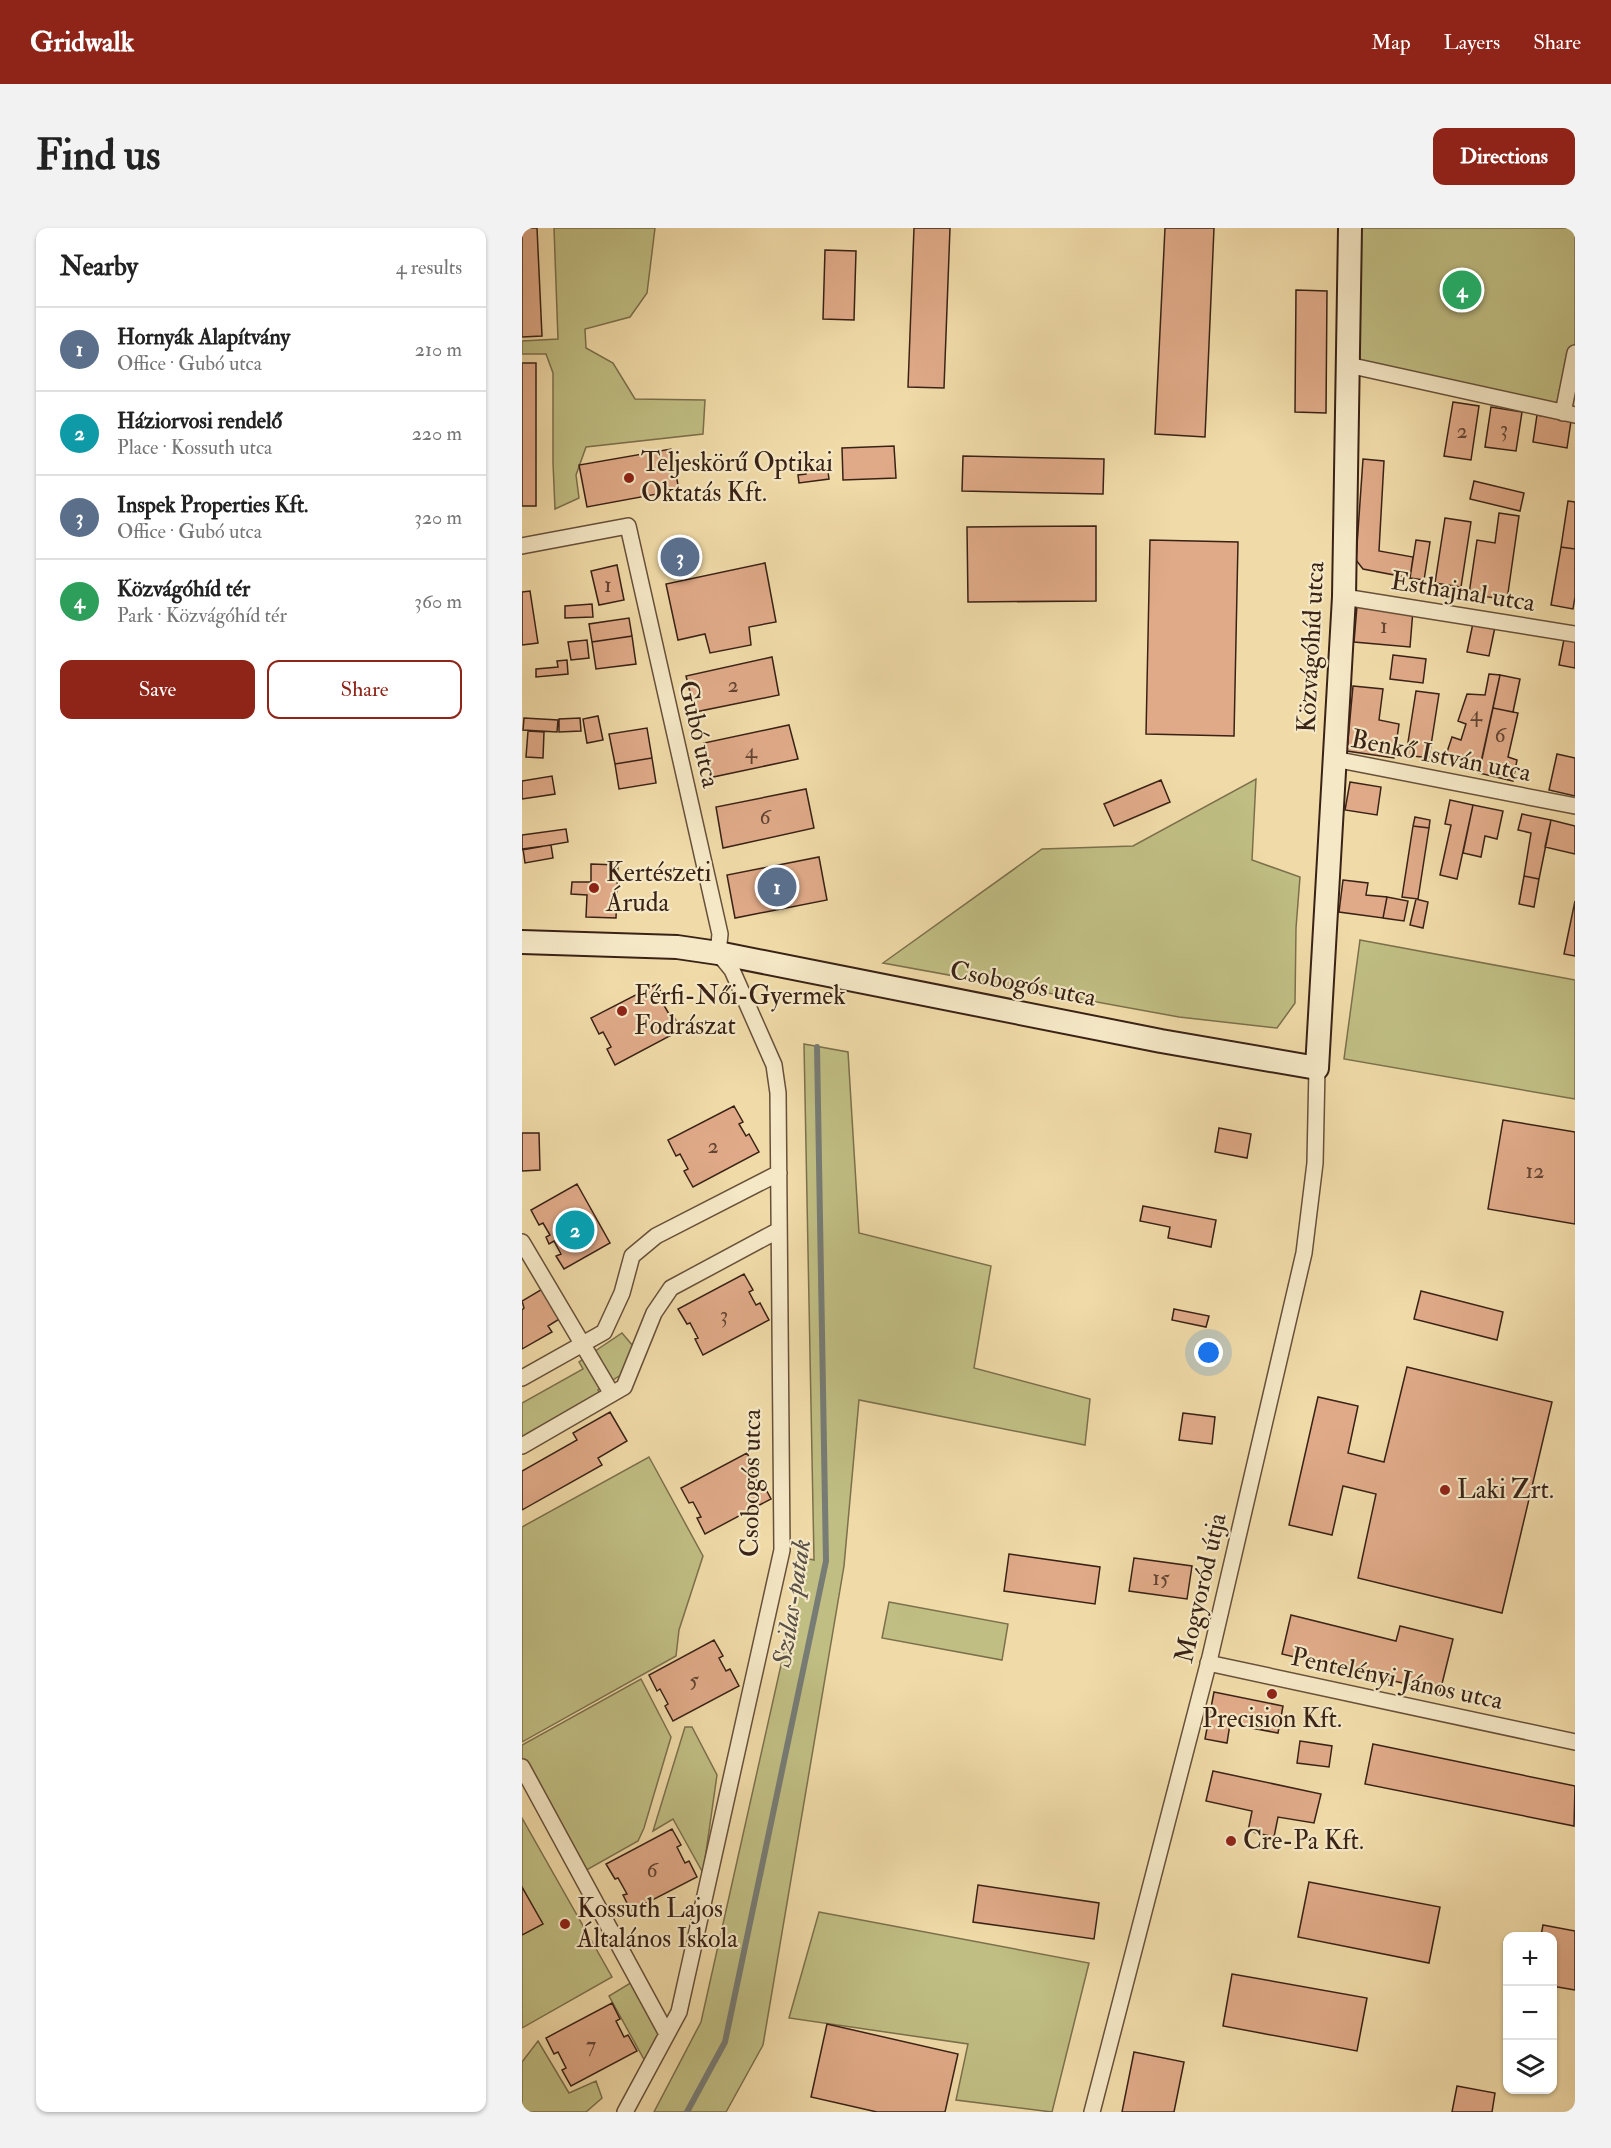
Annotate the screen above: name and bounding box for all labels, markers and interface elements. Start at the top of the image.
text: Gridwalk [30,25,134,60]
text: Map [1371,29,1411,56]
text: Layers [1444,29,1500,56]
text: Share [1533,29,1581,56]
button: Directions [1433,128,1575,185]
text: Find us [36,130,160,182]
text: Nearby [60,251,138,283]
text: 4 results [396,255,462,280]
pin: 4 [1442,268,1482,312]
text: Hornyák Alapítvány [117,323,290,351]
text: 1 [76,337,83,362]
text: 210 m [415,337,462,362]
text: Office · Gubó utca [117,351,262,376]
text: Háziorvosi rendelő [117,407,282,435]
house number: 3 [1500,415,1508,443]
house number: 2 [1456,417,1468,445]
text: 2 [74,421,85,446]
text: 220 m [412,421,462,446]
text: Place · Kossuth utca [117,435,272,460]
place label: Teljeskörű Optikai Oktatás Kft. [641,447,833,509]
marker: Teljeskörű Optikai Oktatás Kft. [622,471,636,485]
text: Inspek Properties Kft. [117,491,308,519]
text: 3 [76,505,83,530]
text: 320 m [414,505,462,530]
text: Office · Gubó utca [117,519,262,544]
pin: 3 [660,534,700,580]
street label: Közvágóhíd utca [1291,560,1331,733]
street label: Esthajnal utca [1389,565,1538,619]
house number: 1 [604,571,612,599]
text: Közvágóhíd tér [117,575,250,603]
text: 4 [74,589,85,614]
text: 360 m [414,589,462,614]
text: Park · Közvágóhíd tér [117,603,287,628]
house number: 1 [1380,612,1388,640]
button: Save [60,660,255,719]
button: Share [267,660,462,719]
house number: 2 [727,671,739,699]
street label: Gubó utca [671,677,727,791]
house number: 4 [1470,700,1483,728]
house number: 6 [1494,721,1507,749]
street label: Benkő István utca [1348,723,1534,789]
house number: 4 [745,737,758,765]
house number: 6 [759,803,772,831]
place label: Kertészeti Áruda [605,857,711,919]
pin: 1 [758,864,796,910]
marker: Kertészeti Áruda [587,881,601,895]
street label: Csobogós utca [947,954,1099,1014]
place label: Férfi-Női-Gyermek Fodrászat [634,980,846,1042]
marker: Férfi-Női-Gyermek Fodrászat [615,1004,629,1018]
house number: 2 [707,1132,719,1160]
house number: 12 [1525,1157,1545,1185]
pin: 2 [556,1208,594,1252]
house number: 3 [720,1301,728,1329]
your location [1194,1338,1223,1367]
street label: Csobogós utca [734,1408,768,1557]
place label: Laki Zrt. [1457,1474,1554,1506]
marker: Laki Zrt. [1438,1483,1452,1497]
street label: Mogyoród útja [1168,1510,1234,1666]
water label: Szilas-patak [765,1537,818,1670]
house number: 15 [1152,1564,1170,1592]
street label: Pentelényi János utca [1288,1641,1506,1717]
house number: 5 [689,1666,699,1694]
marker: Precision Kft. [1265,1687,1279,1701]
place label: Precision Kft. [1202,1703,1342,1735]
place label: Cre-Pa Kft. [1243,1825,1364,1857]
marker: Cre-Pa Kft. [1224,1834,1238,1848]
house number: 6 [646,1856,659,1884]
place label: Kossuth Lajos Általános Iskola [576,1893,738,1955]
marker: Kossuth Lajos Általános Iskola [558,1917,572,1931]
map controls [1503,1932,1557,2094]
button: + [1503,1932,1557,1986]
button: − [1503,1986,1557,2040]
house number: 7 [586,2031,596,2059]
button: layers [1503,2040,1557,2094]

